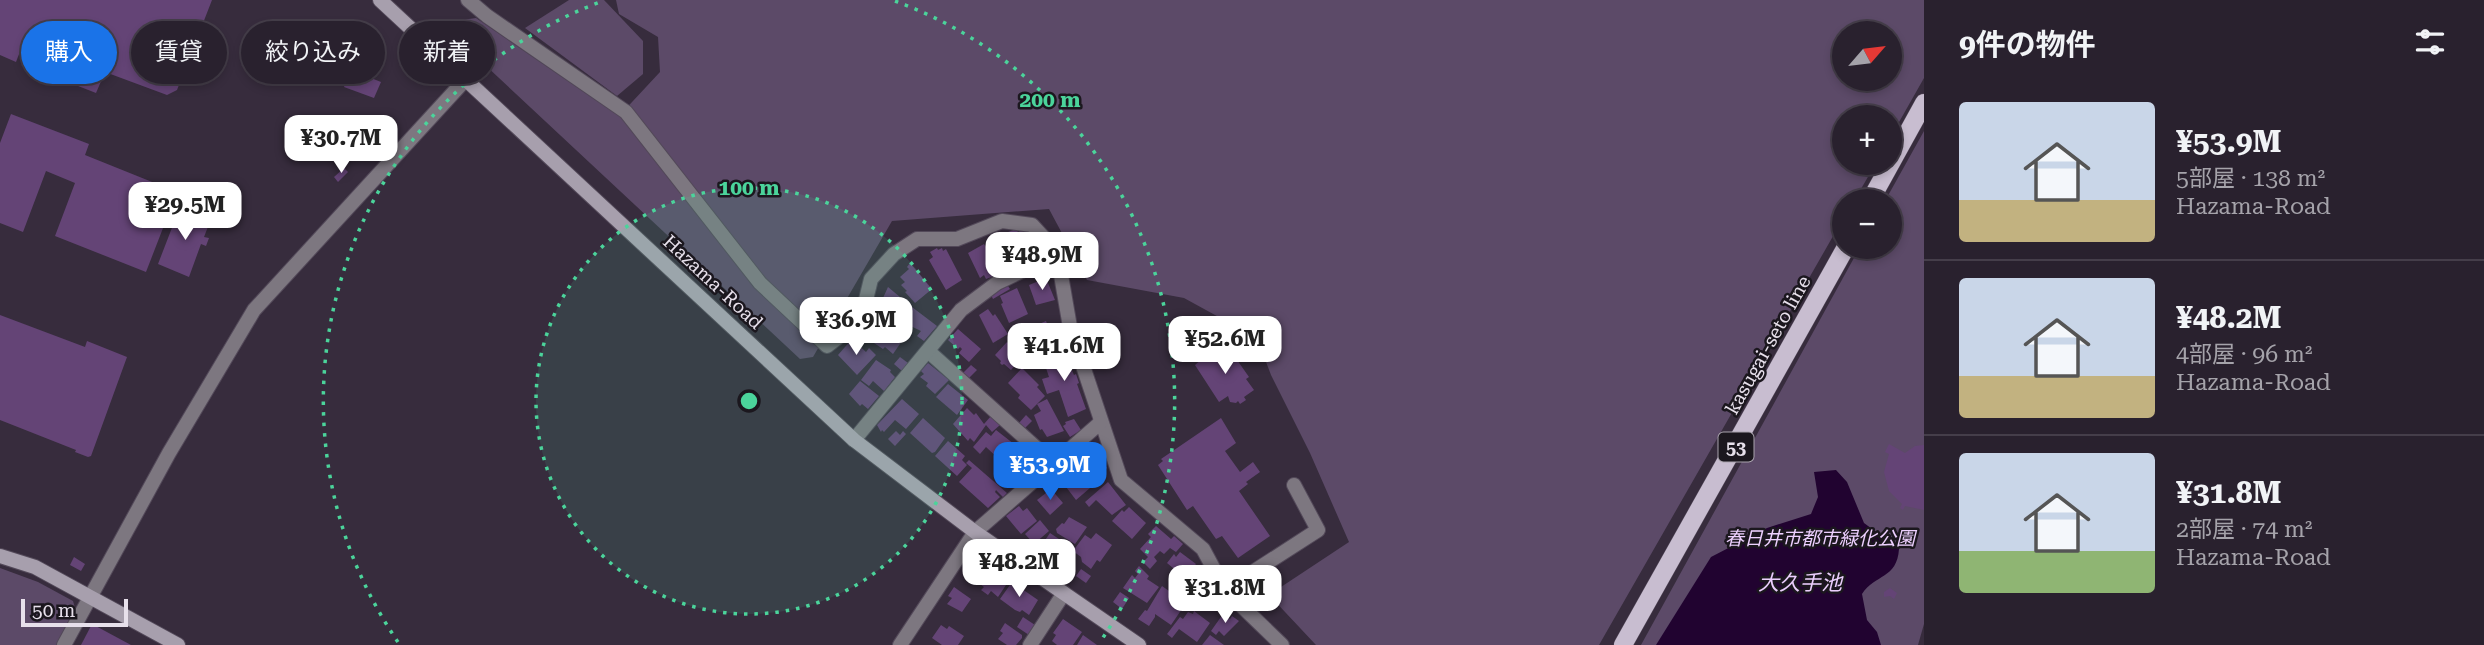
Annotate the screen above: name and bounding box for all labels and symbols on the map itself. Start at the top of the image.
north arrow [1832,21,1902,91]
text: 200 m [1020,88,1080,112]
pin: ¥30.7M [284,116,398,175]
text: 100 m [719,176,779,200]
pin: ¥29.5M [128,182,242,242]
street label: Hazama-Road [658,230,768,334]
pin: ¥48.9M [985,232,1099,292]
street label: kasugai-seto line [1720,272,1816,418]
pin: ¥36.9M [799,298,913,357]
pin: ¥52.6M [1168,316,1282,376]
pin: ¥41.6M [1007,324,1121,383]
centre of rings [737,389,761,413]
road number: 53 [1718,432,1754,462]
pin: ¥53.9M [993,442,1107,502]
park label: 春日井市都市緑化公園 [1725,527,1918,550]
pin: ¥48.2M [962,540,1076,599]
pin: ¥31.8M [1168,566,1282,625]
water label: 大久手池 [1758,571,1844,595]
scale bar [21,596,128,628]

